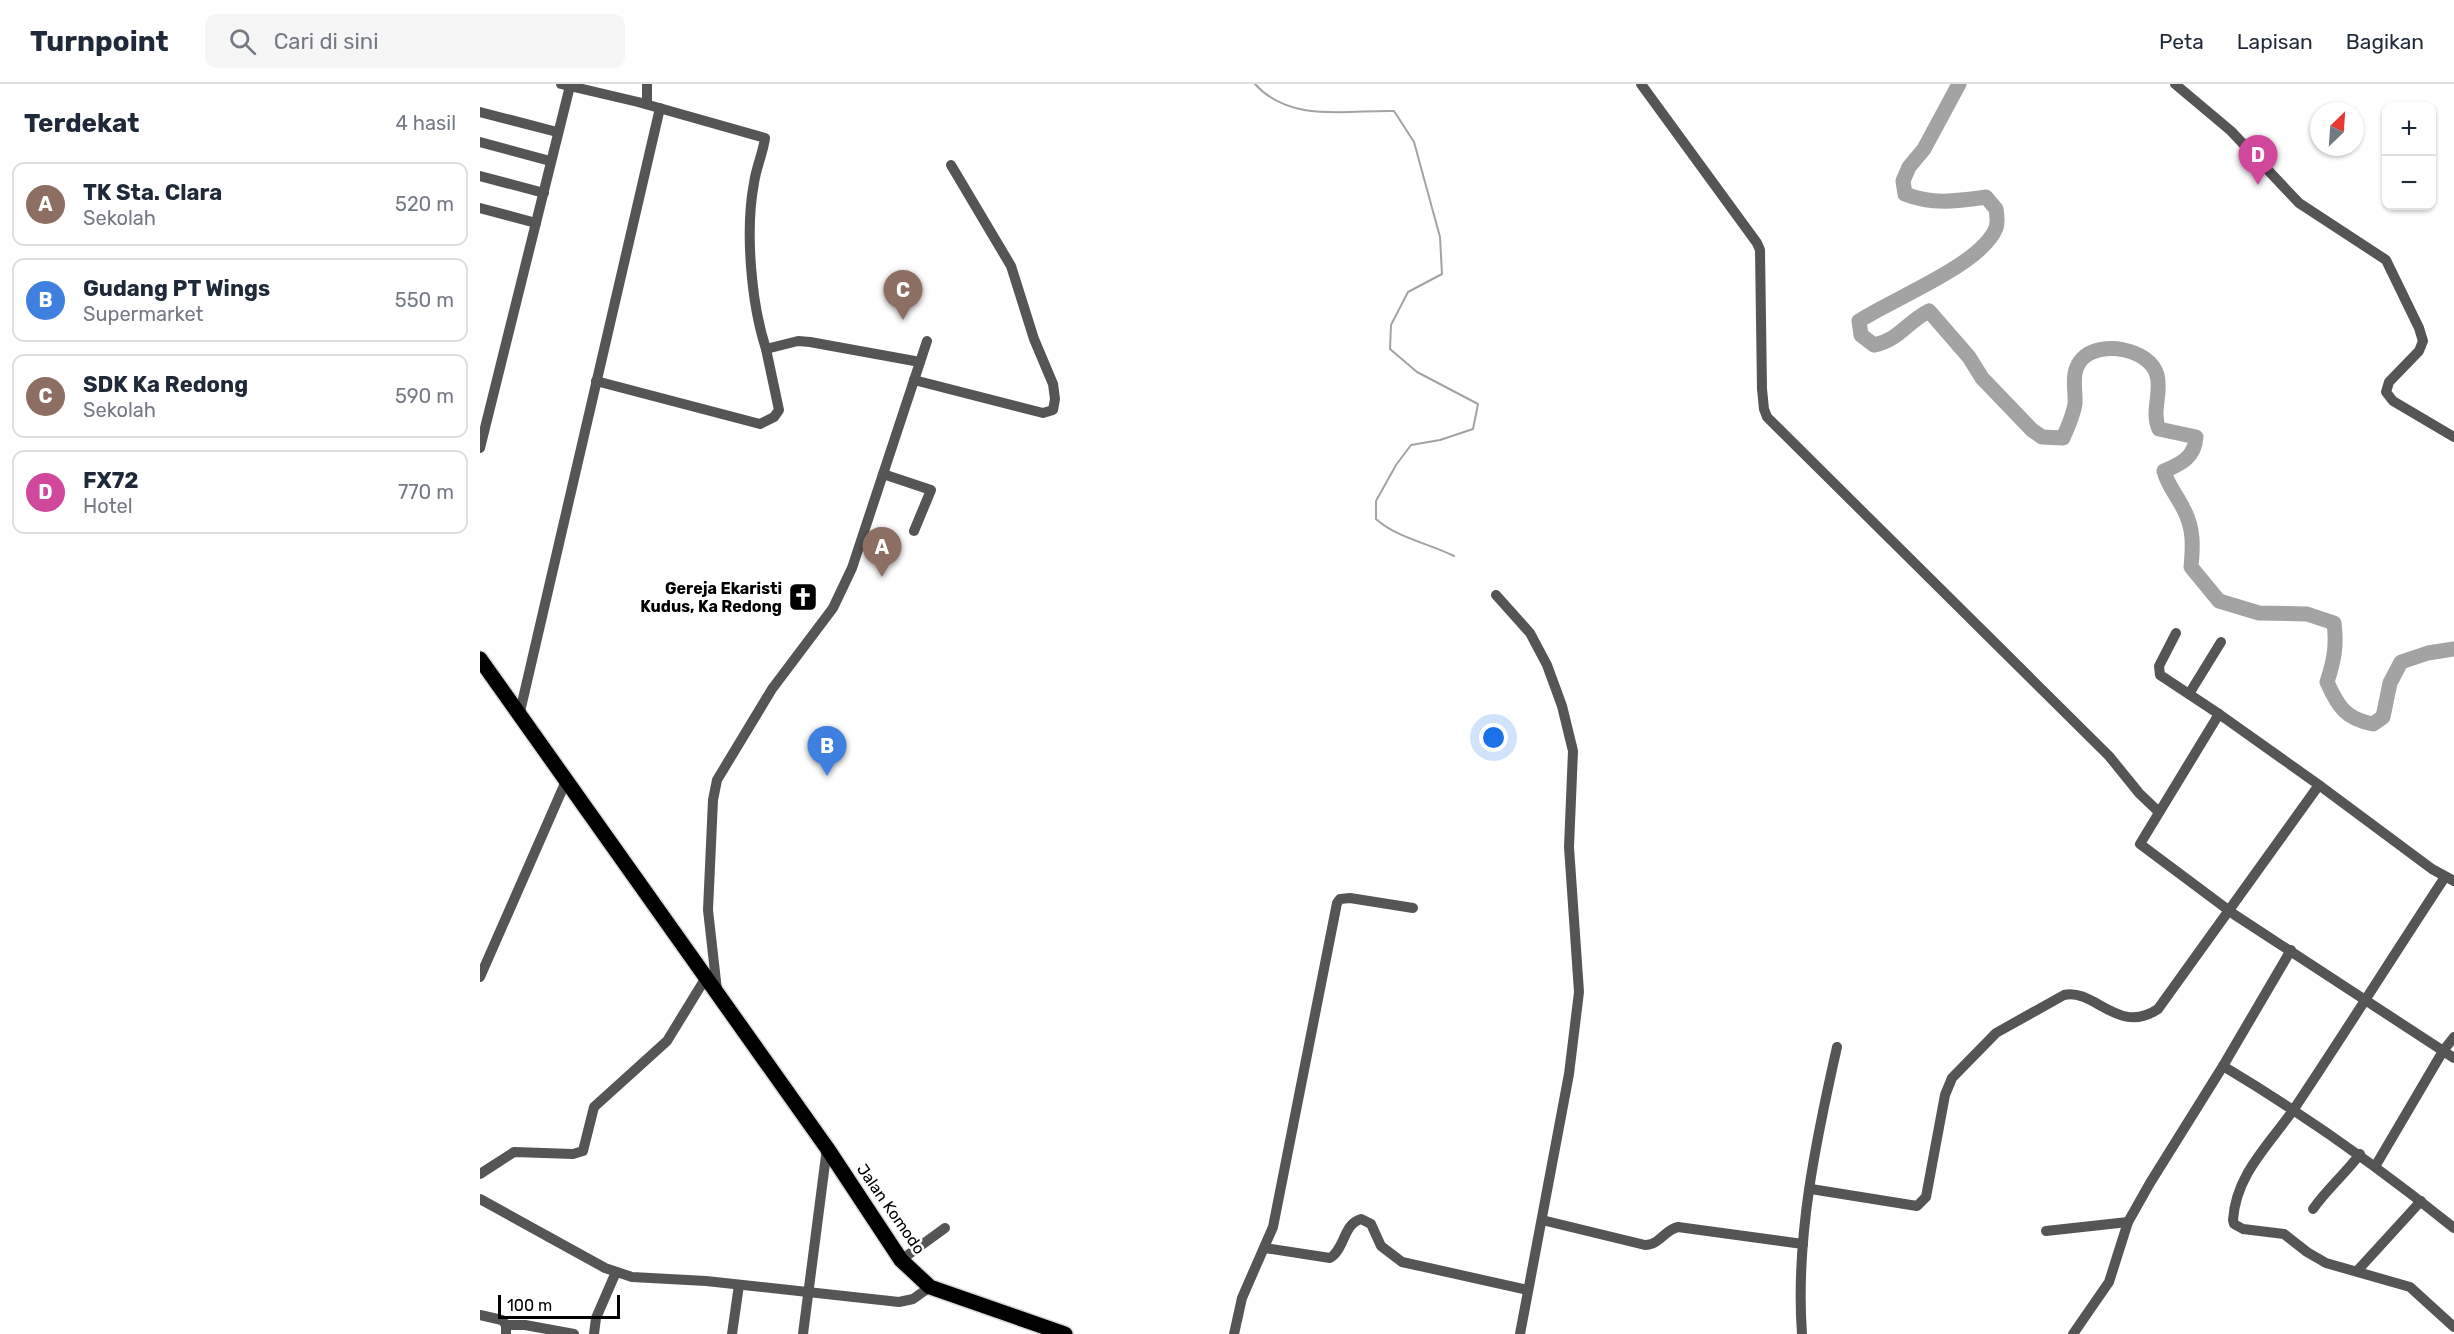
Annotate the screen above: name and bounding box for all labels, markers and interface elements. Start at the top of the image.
search box [205,14,625,68]
text: Turnpoint [30,25,169,58]
icon: search [226,25,259,58]
text: Cari di sini [274,28,379,55]
text: Peta [2159,29,2204,54]
text: Lapisan [2237,29,2313,54]
text: Bagikan [2346,29,2424,54]
north arrow [2310,102,2364,156]
map controls [2382,102,2436,210]
button: + [2382,102,2436,156]
text: Terdekat [24,108,139,139]
text: 4 hasil [396,111,456,135]
pin: D [2238,135,2278,185]
button: − [2382,156,2436,210]
text: TK Sta. Clara [83,179,222,206]
text: A [38,192,53,216]
text: 520 m [395,192,454,216]
text: Sekolah [83,206,156,230]
pin: C [884,270,922,320]
text: Gudang PT Wings [83,275,270,302]
text: B [38,288,53,312]
text: 550 m [395,288,454,312]
text: Supermarket [83,302,203,326]
text: SDK Ka Redong [83,371,248,398]
text: C [38,384,53,408]
text: 590 m [395,384,454,408]
text: Sekolah [83,398,156,422]
text: FX72 [83,467,139,494]
text: D [38,480,53,504]
text: 770 m [398,480,454,504]
text: Hotel [83,494,133,518]
pin: A [862,528,902,577]
place label: Gereja Ekaristi Kudus, Ka Redong [640,579,782,616]
church icon: Gereja Ekaristi Kudus, Ka Redong [787,581,819,613]
your location [1479,723,1508,752]
pin: B [808,726,846,776]
street label: Jalan Komodo [853,1160,929,1258]
scale bar [498,1292,620,1320]
text: 100 m [507,1296,552,1315]

